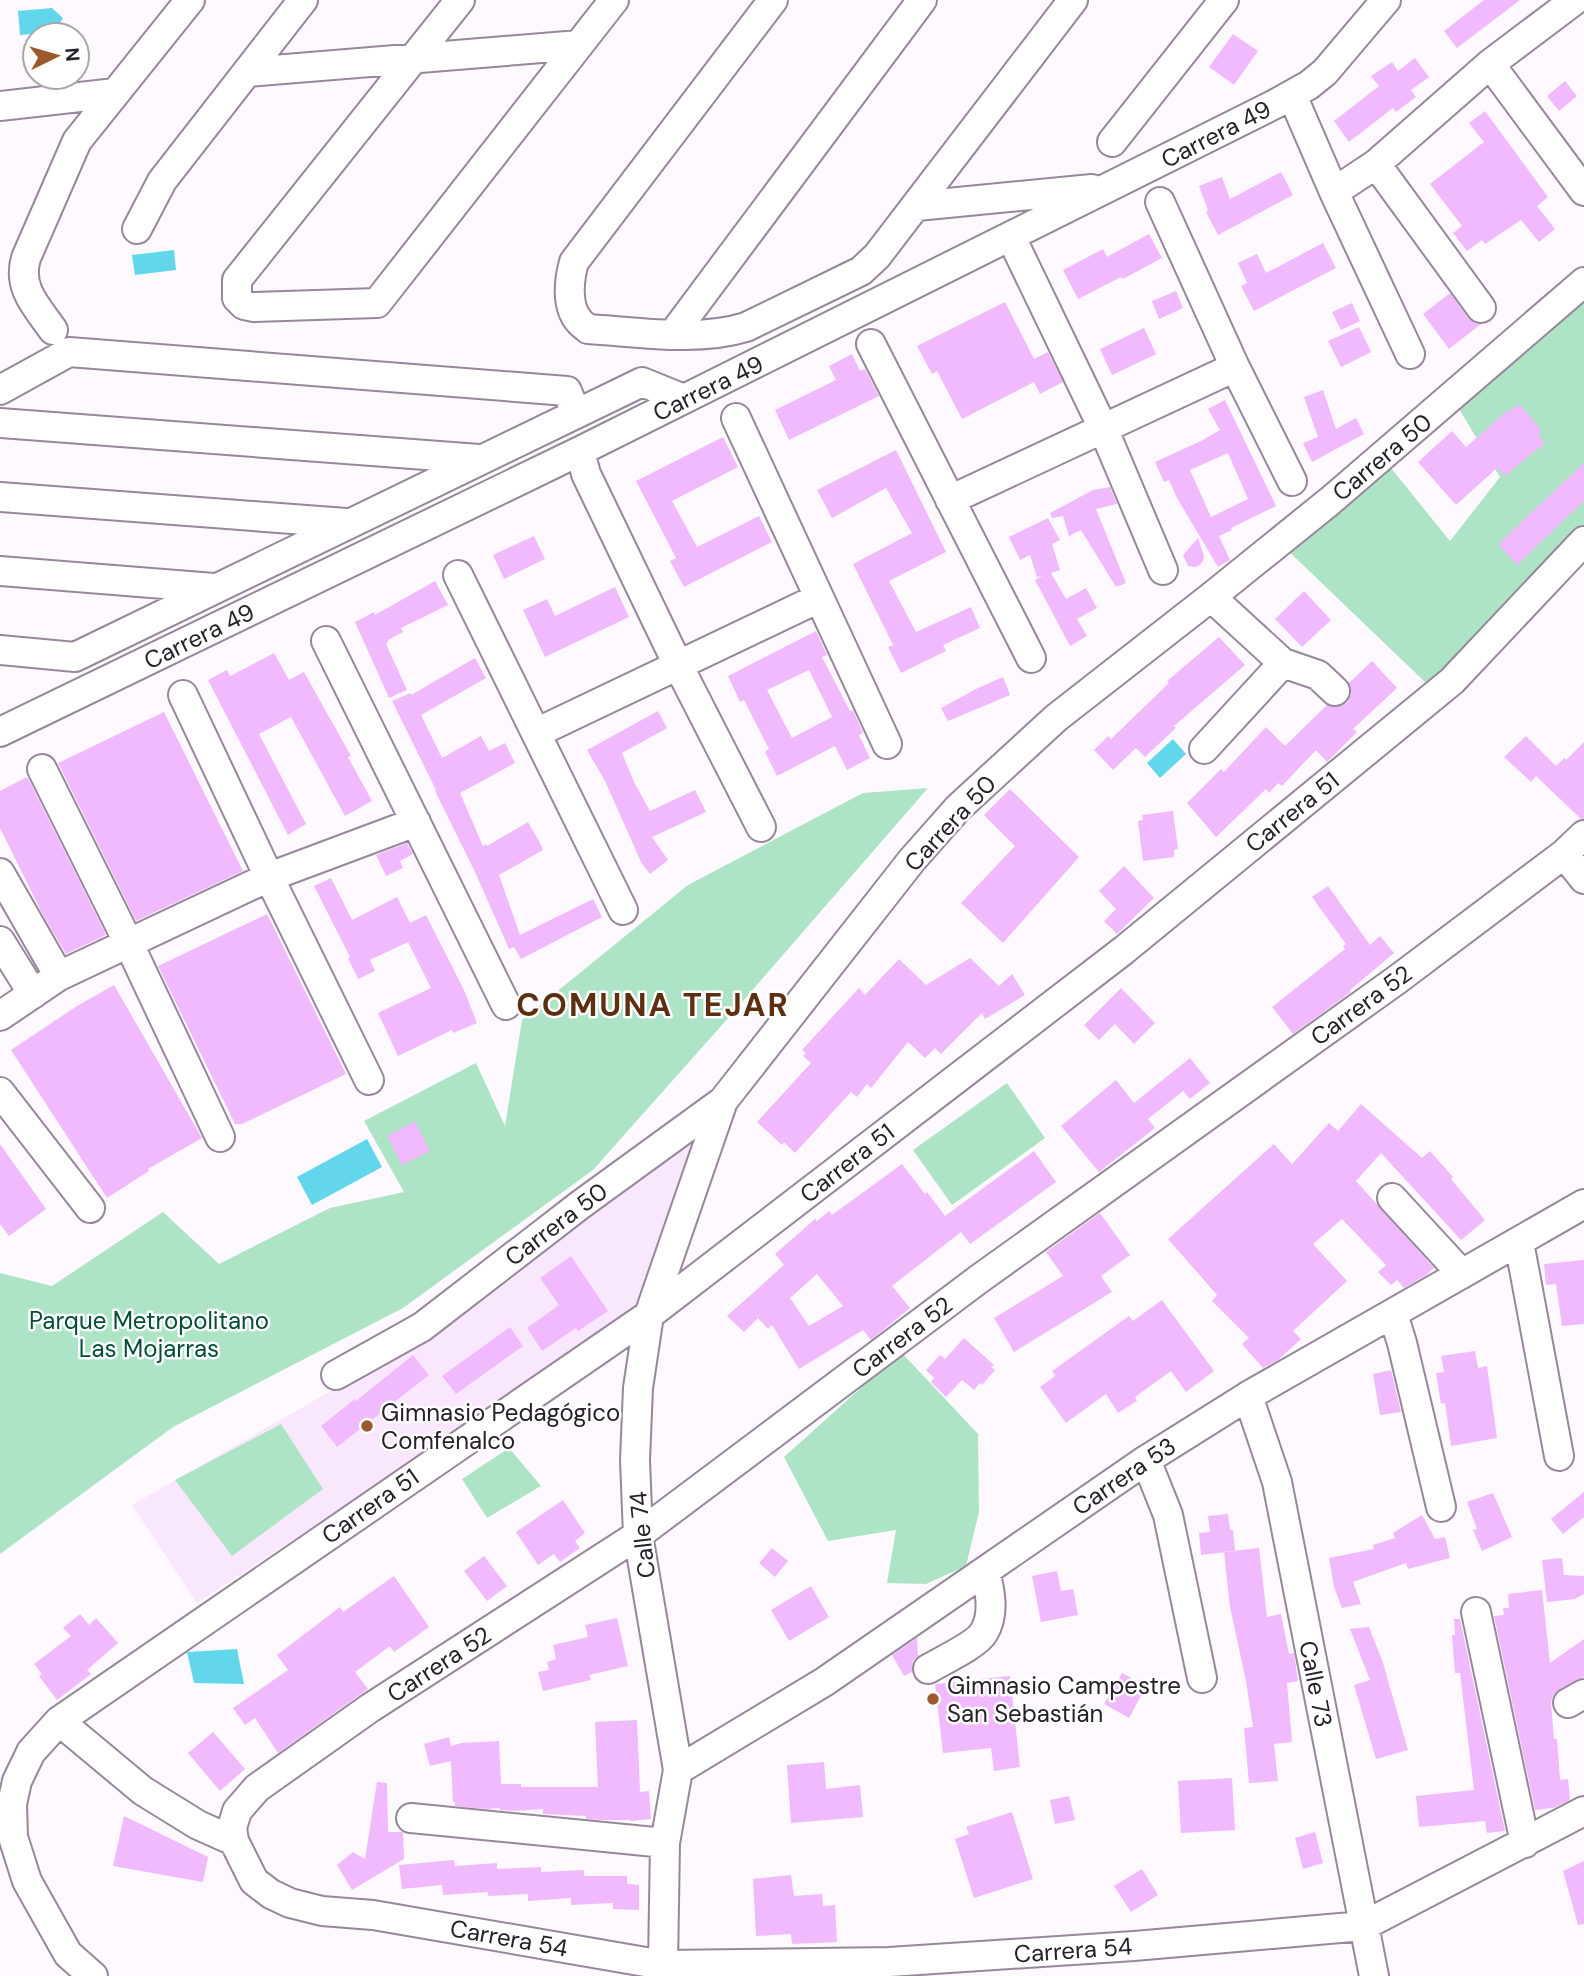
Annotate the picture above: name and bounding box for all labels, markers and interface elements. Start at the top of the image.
north arrow [21,21,91,91]
text: N [59,47,85,63]
street label: Carrera 49 [1156,93,1276,175]
street label: Carrera 49 [648,348,768,428]
street label: Carrera 50 [1326,406,1438,508]
street label: Carrera 49 [139,596,259,676]
street label: Carrera 51 [1239,765,1345,859]
street label: Carrera 50 [898,768,1002,878]
street label: Carrera 52 [1304,958,1418,1052]
district label: COMUNA TEJAR [516,984,790,1026]
street label: Carrera 51 [793,1116,901,1210]
street label: Carrera 50 [499,1175,613,1273]
street label: Carrera 52 [846,1289,958,1385]
park label: Parque Metropolitano Las Mojarras [29,1305,269,1364]
place label: Gimnasio Pedagógico Comfenalco [381,1397,620,1456]
marker: Gimnasio Pedagógico Comfenalco [359,1418,375,1434]
street label: Carrera 53 [1066,1430,1182,1522]
street label: Carrera 51 [315,1461,425,1551]
street label: Calle 74 [622,1490,662,1580]
street label: Carrera 52 [381,1619,497,1709]
street label: Calle 73 [1292,1638,1340,1730]
place label: Gimnasio Campestre San Sebastián [947,1670,1181,1729]
marker: Gimnasio Campestre San Sebastián [925,1691,941,1707]
street label: Carrera 54 [448,1912,570,1964]
street label: Carrera 54 [1013,1930,1133,1970]

